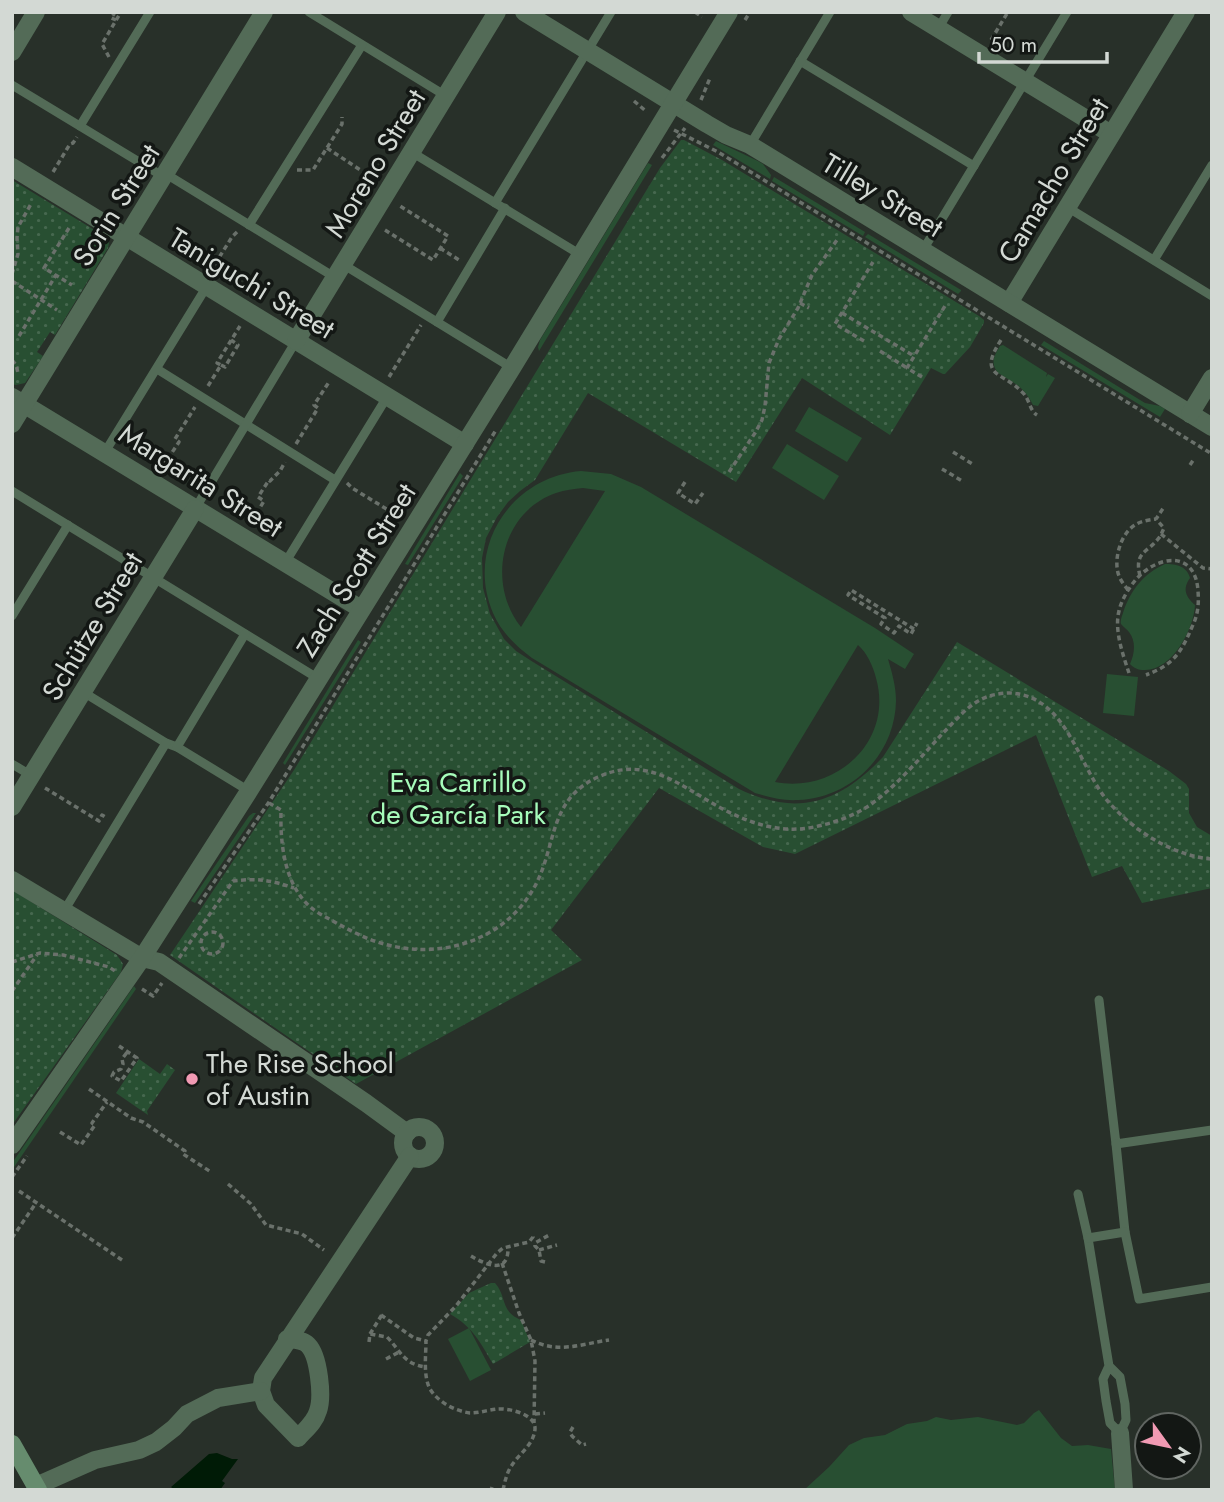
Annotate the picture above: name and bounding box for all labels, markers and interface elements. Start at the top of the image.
scale bar [979,21,1107,65]
text: 50 m [990,30,1037,60]
street label: Moreno Street [315,81,436,245]
street label: Camacho Street [988,90,1119,271]
street label: Sorin Street [63,136,170,274]
street label: Tilley Street [814,143,951,248]
street label: Taniguchi Street [161,218,343,349]
street label: Margarita Street [111,413,291,548]
street label: Zach Scott Street [287,475,426,665]
street label: Schütze Street [32,544,153,708]
park label: Eva Carrillo de García Park [370,762,546,835]
place label: The Rise School of Austin [206,1043,394,1116]
marker: The Rise School of Austin [184,1071,200,1087]
north arrow [1133,1411,1203,1481]
text: N [1166,1441,1197,1469]

